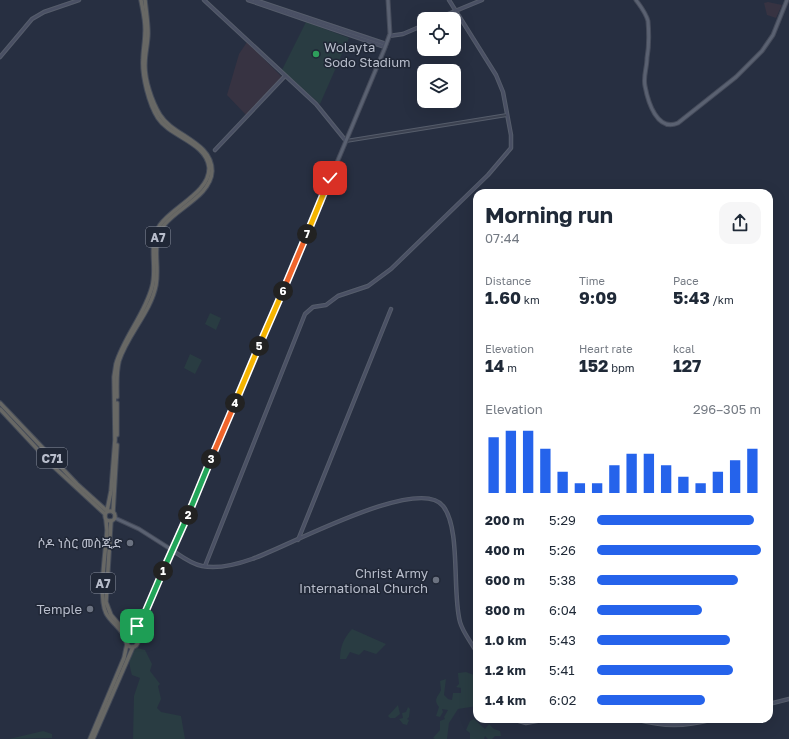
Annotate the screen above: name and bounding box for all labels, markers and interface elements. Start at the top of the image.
map controls [417,12,461,108]
button: locate [417,12,461,56]
place label: Wolayta Sodo Stadium [324,39,411,70]
marker: Wolayta Sodo Stadium [311,49,321,59]
button: layers [417,64,461,108]
pin [313,161,347,195]
icon: check [319,167,341,189]
text: Morning run [485,201,613,228]
button: share [719,202,761,244]
pin: 7 [297,224,317,244]
road number: A7 [146,227,170,247]
text: 7 [304,227,310,240]
text: 07:44 [485,230,520,246]
text: Distance [485,274,531,287]
text: Time [579,274,605,287]
text: Pace [673,274,699,287]
pin: 6 [273,281,293,301]
text: 6 [280,284,287,297]
text: 1.60 [485,287,521,308]
text: 9:09 [579,287,617,308]
text: 5:43 [673,287,710,308]
text: km [521,293,540,306]
text: /km [710,293,734,306]
pin: 5 [249,336,269,356]
text: 5 [256,339,262,352]
text: Elevation [485,342,534,355]
text: Heart rate [579,342,633,355]
text: kcal [673,342,695,355]
text: 14 [485,355,504,376]
text: 152 [579,355,609,376]
text: 127 [673,355,701,376]
text: m [504,361,517,374]
text: bpm [609,361,635,374]
pin: 4 [225,393,245,413]
text: 4 [232,396,238,409]
text: Elevation [485,401,543,417]
text: 296–305 m [693,401,761,417]
road number: C71 [37,448,67,468]
pin: 3 [201,449,221,469]
text: 3 [208,452,214,465]
pin: 2 [178,505,198,525]
text: 2 [185,508,191,521]
text: 200 m [485,512,524,528]
text: 5:29 [549,512,576,528]
place label: ሶዶ ነስር መስጂድ [38,535,123,551]
marker: ሶዶ ነስር መስጂድ [125,538,135,548]
text: 400 m [485,542,525,558]
text: 5:26 [549,542,576,558]
pin: 1 [153,561,173,581]
text: 1 [160,564,166,577]
place label: Christ Army International Church [299,565,429,596]
text: 600 m [485,572,525,588]
text: 5:38 [549,572,576,588]
road number: A7 [91,573,115,593]
marker: Christ Army International Church [431,575,441,585]
place label: Temple [36,601,82,617]
text: 800 m [485,602,525,618]
text: 6:04 [549,602,577,618]
marker: Temple [85,604,95,614]
pin [120,609,154,643]
icon: arrive [126,615,148,637]
text: 1.0 km [485,632,526,648]
text: 5:43 [549,632,576,648]
text: 1.2 km [485,662,526,678]
text: 5:41 [549,662,575,678]
text: 1.4 km [485,692,526,708]
text: 6:02 [549,692,576,708]

